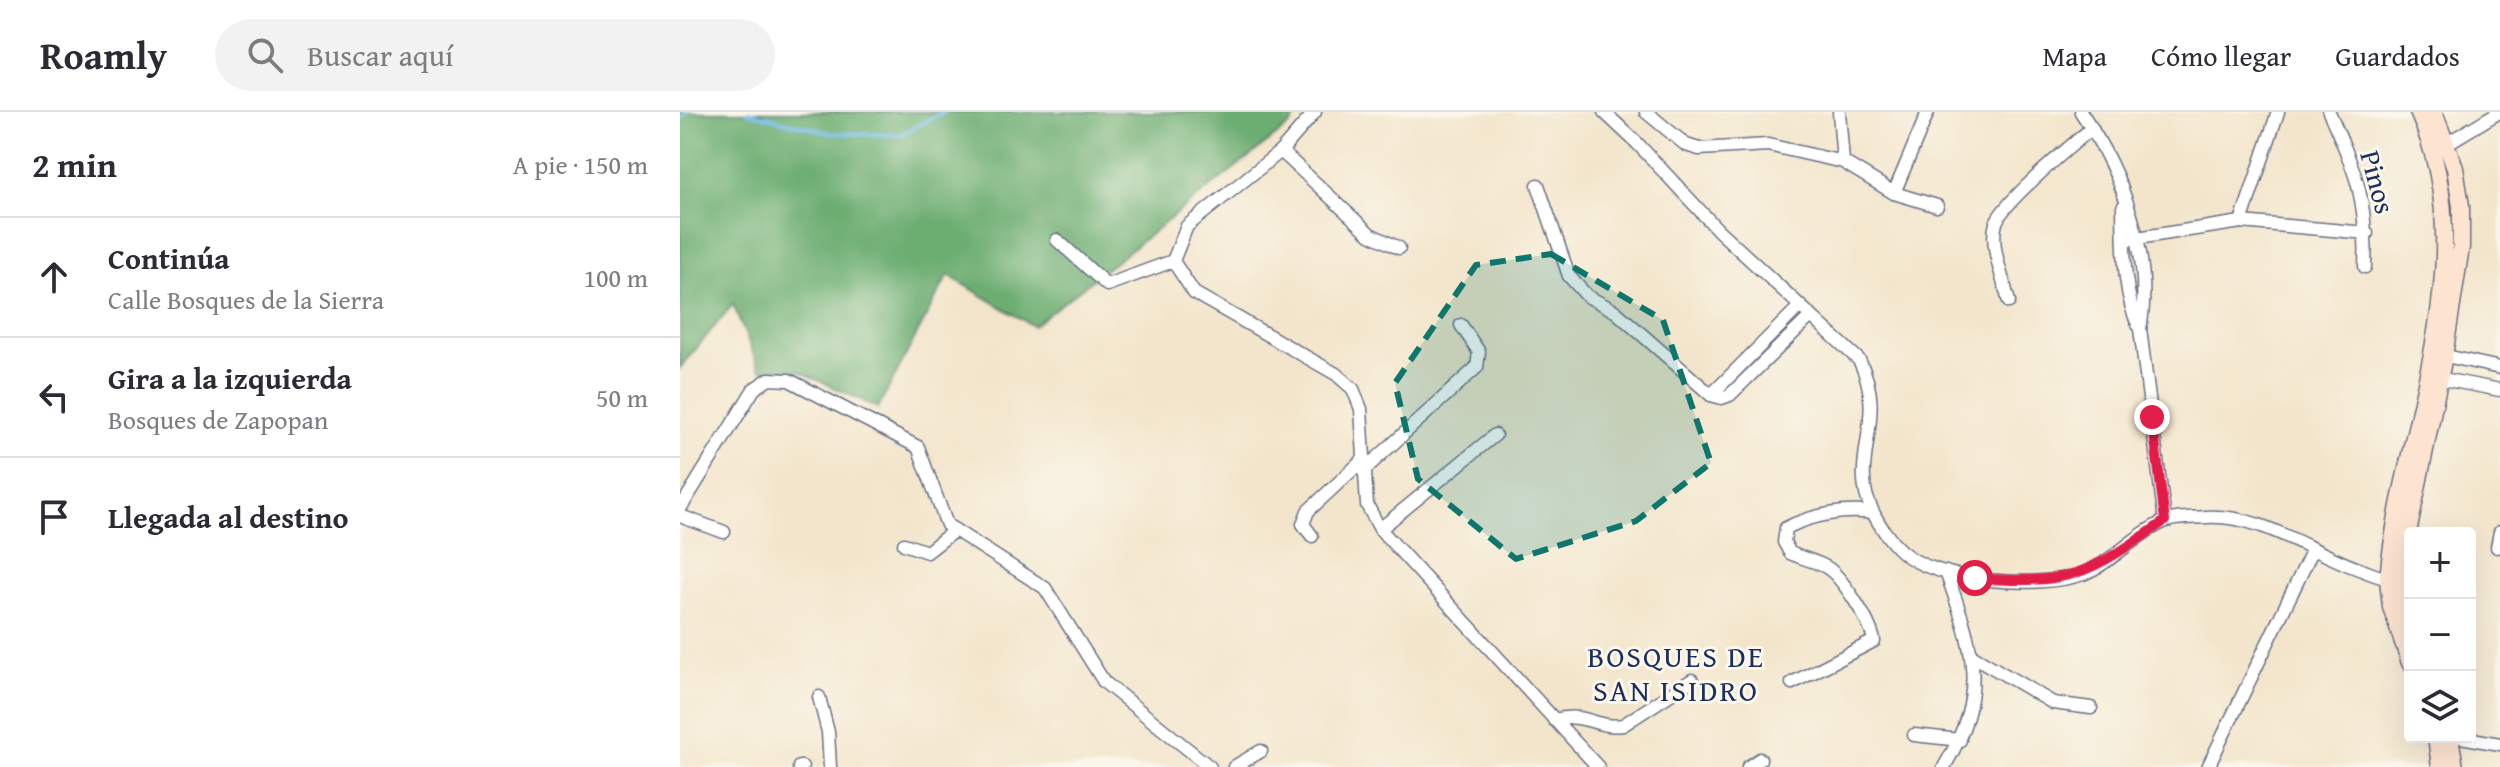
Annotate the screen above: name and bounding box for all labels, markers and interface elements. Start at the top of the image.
search box [215,19,775,91]
text: Roamly [40,27,167,83]
icon: search [243,33,287,77]
text: Buscar aquí [307,33,453,77]
text: Mapa [2042,35,2107,76]
text: Cómo llegar [2151,35,2291,76]
text: Guardados [2335,35,2460,76]
text: 2 min [32,140,117,189]
text: A pie · 150 m [513,145,648,184]
street label: Pinos [2350,146,2407,218]
text: Continúa [108,236,230,280]
icon: ahead [32,255,76,299]
text: 100 m [583,258,648,297]
text: Calle Bosques de la Sierra [108,280,384,319]
text: Gira a la izquierda [108,356,352,400]
icon: left [32,375,76,419]
text: 50 m [596,378,648,417]
route end [2134,399,2170,435]
text: Bosques de Zapopan [108,400,328,439]
icon: arrive [32,495,76,539]
text: Llegada al destino [108,495,349,539]
map controls [2404,527,2476,743]
button: + [2404,527,2476,599]
route start [1957,560,1993,596]
button: − [2404,599,2476,671]
district label: BOSQUES DE SAN ISIDRO [1587,634,1765,712]
button: layers [2404,671,2476,743]

